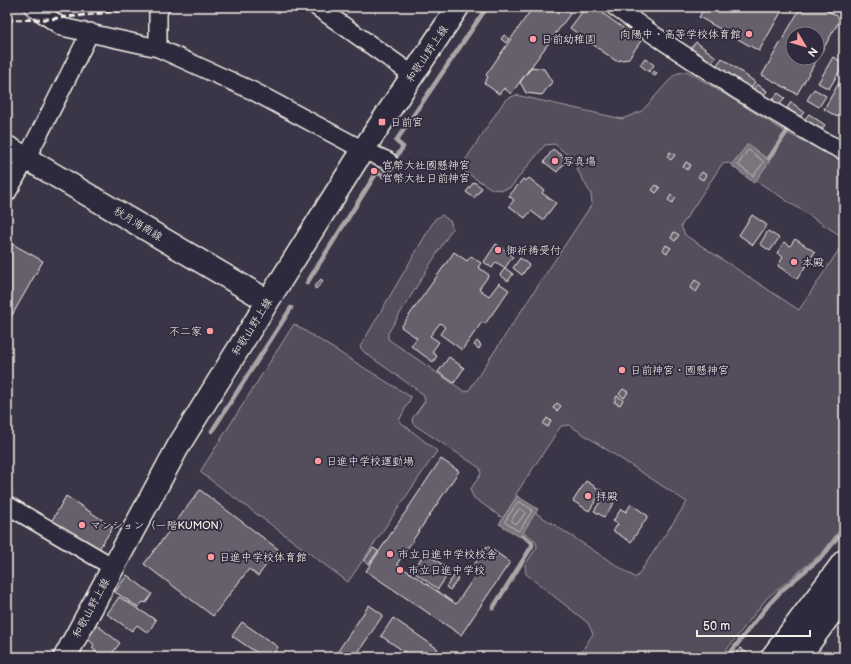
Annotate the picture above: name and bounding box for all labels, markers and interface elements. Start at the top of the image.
street label: 和歌山野上線 [403,23,451,85]
north arrow [785,26,825,66]
place label: 向陽中・高等学校体育館 [620,28,741,41]
marker: 向陽中・高等学校体育館 [744,29,754,39]
place label: 日前幼稚園 [541,33,596,46]
marker: 日前幼稚園 [528,34,538,44]
text: N [805,45,820,59]
place label: 日前宮 [390,116,423,129]
marker: 日前宮 [377,117,387,127]
place label: 写真塲 [563,155,596,168]
marker: 写真塲 [550,156,560,166]
place label: 官幣大社國懸神宮 官幣大社日前神宮 [382,159,470,185]
marker: 官幣大社國懸神宮 官幣大社日前神宮 [369,166,379,176]
street label: 秋月海南線 [111,204,165,244]
place label: 御祈祷受付 [506,244,561,257]
marker: 御祈祷受付 [493,245,503,255]
place label: 本殿 [802,256,824,269]
marker: 本殿 [789,257,799,267]
street label: 和歌山野上線 [229,296,275,358]
place label: 不二家 [169,325,202,338]
marker: 不二家 [205,326,215,336]
place label: 日前神宮・國懸神宮 [630,364,729,377]
marker: 日前神宮・國懸神宮 [617,365,627,375]
place label: 日進中学校運動場 [326,455,414,468]
marker: 日進中学校運動場 [313,456,323,466]
place label: 拝殿 [596,490,618,503]
marker: 拝殿 [583,491,593,501]
place label: マンション（一階KUMON） [90,519,230,532]
marker: マンション（一階KUMON） [77,520,87,530]
place label: 市立日進中学校校舎 [398,548,497,561]
marker: 市立日進中学校校舎 [385,549,395,559]
place label: 日進中学校体育館 [219,551,307,564]
marker: 日進中学校体育館 [206,552,216,562]
place label: 市立日進中学校 [408,564,485,577]
marker: 市立日進中学校 [395,565,405,575]
street label: 和歌山野上線 [70,576,112,640]
scale bar [697,612,810,638]
text: 50 m [703,619,730,634]

